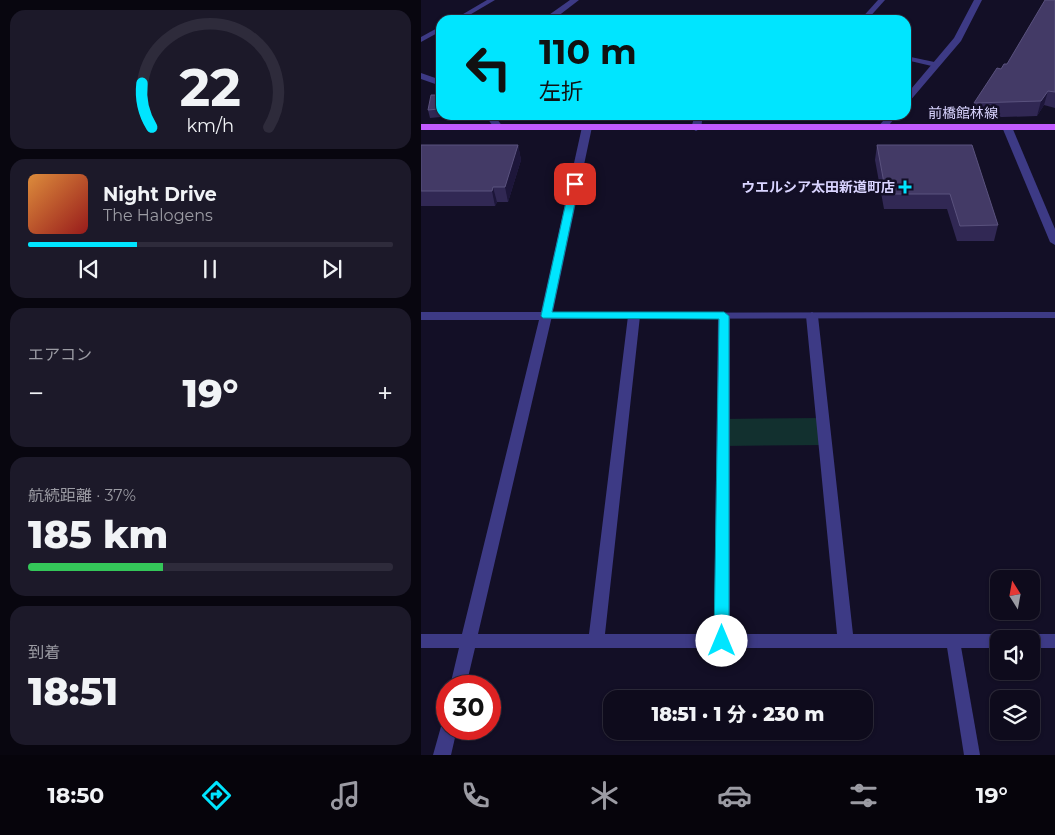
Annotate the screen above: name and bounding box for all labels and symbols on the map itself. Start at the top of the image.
street label: 前橋館林線 [928,104,998,122]
pin [554,163,596,205]
place label: ウエルシア太田新道町店 [741,178,895,196]
marker: ウエルシア太田新道町店 [899,181,911,193]
north arrow [990,570,1040,620]
position arrow [695,614,747,666]
speed limit sign: 30 [436,675,501,740]

